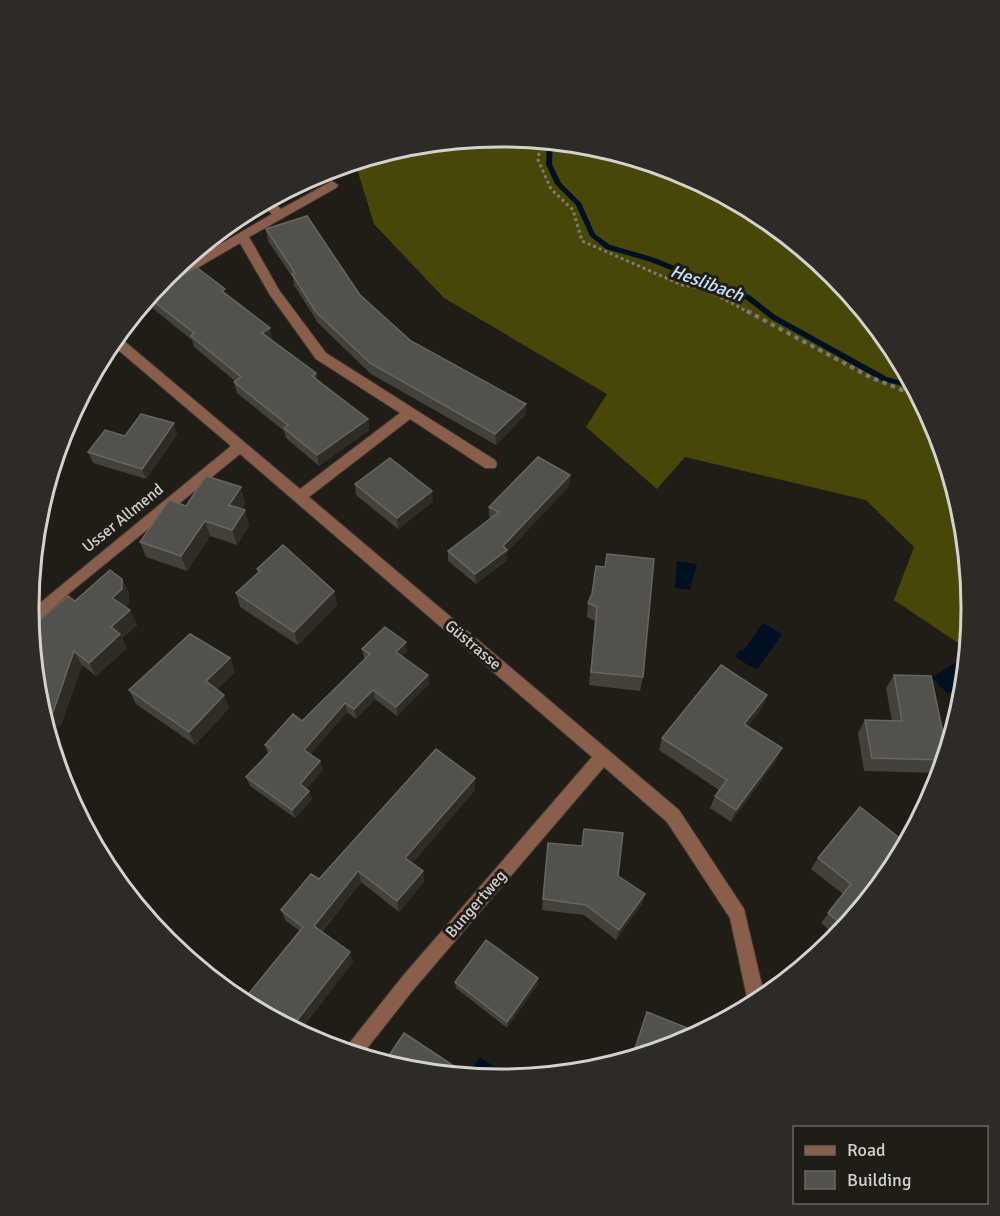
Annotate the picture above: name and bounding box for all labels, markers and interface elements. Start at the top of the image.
water label: Heslibach [668,260,748,307]
street label: Usser Allmend [78,479,168,557]
street label: Güstrasse [441,616,505,674]
street label: Bungertweg [441,866,511,942]
legend [793,1126,988,1204]
text: Road [847,1139,886,1161]
text: Building [847,1169,911,1191]

